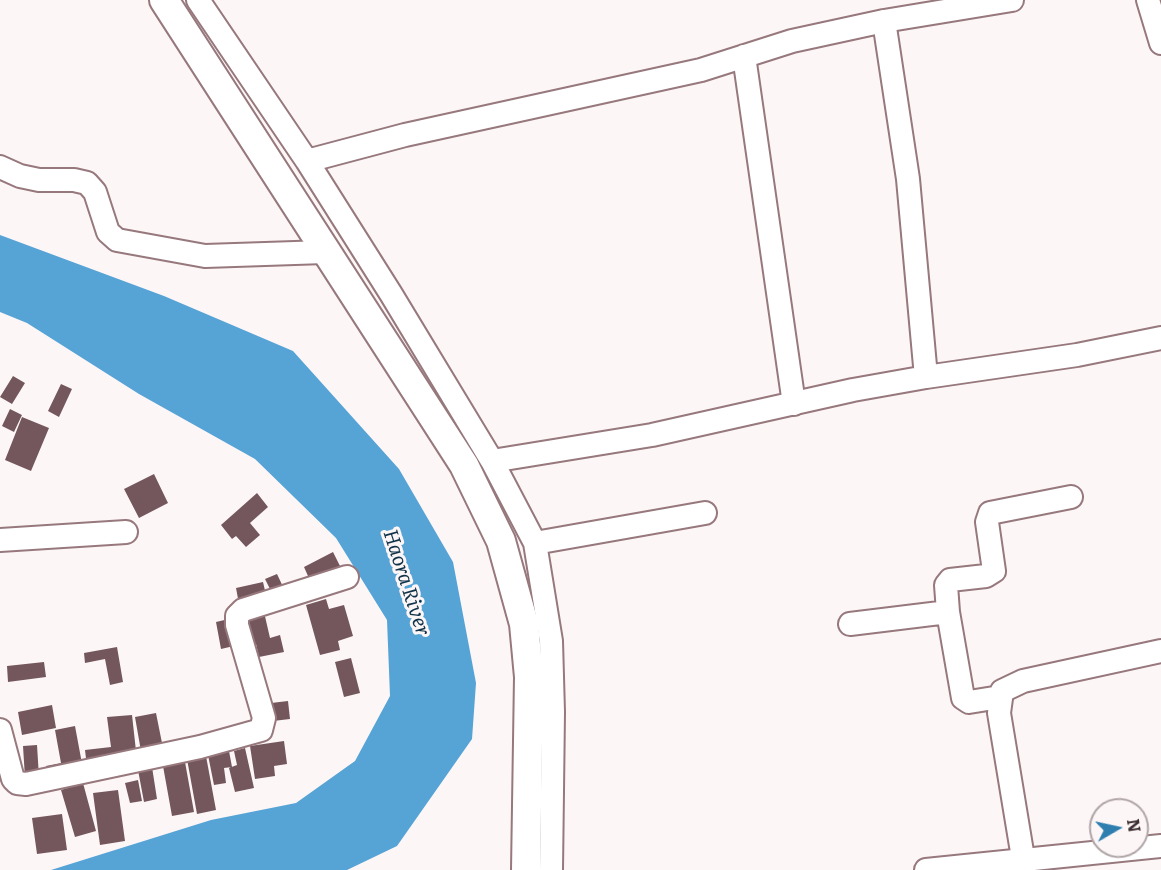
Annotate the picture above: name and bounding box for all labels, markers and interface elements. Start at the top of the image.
water label: Haora River [377,527,435,639]
north arrow [1089,798,1149,858]
text: N [1122,817,1148,834]

